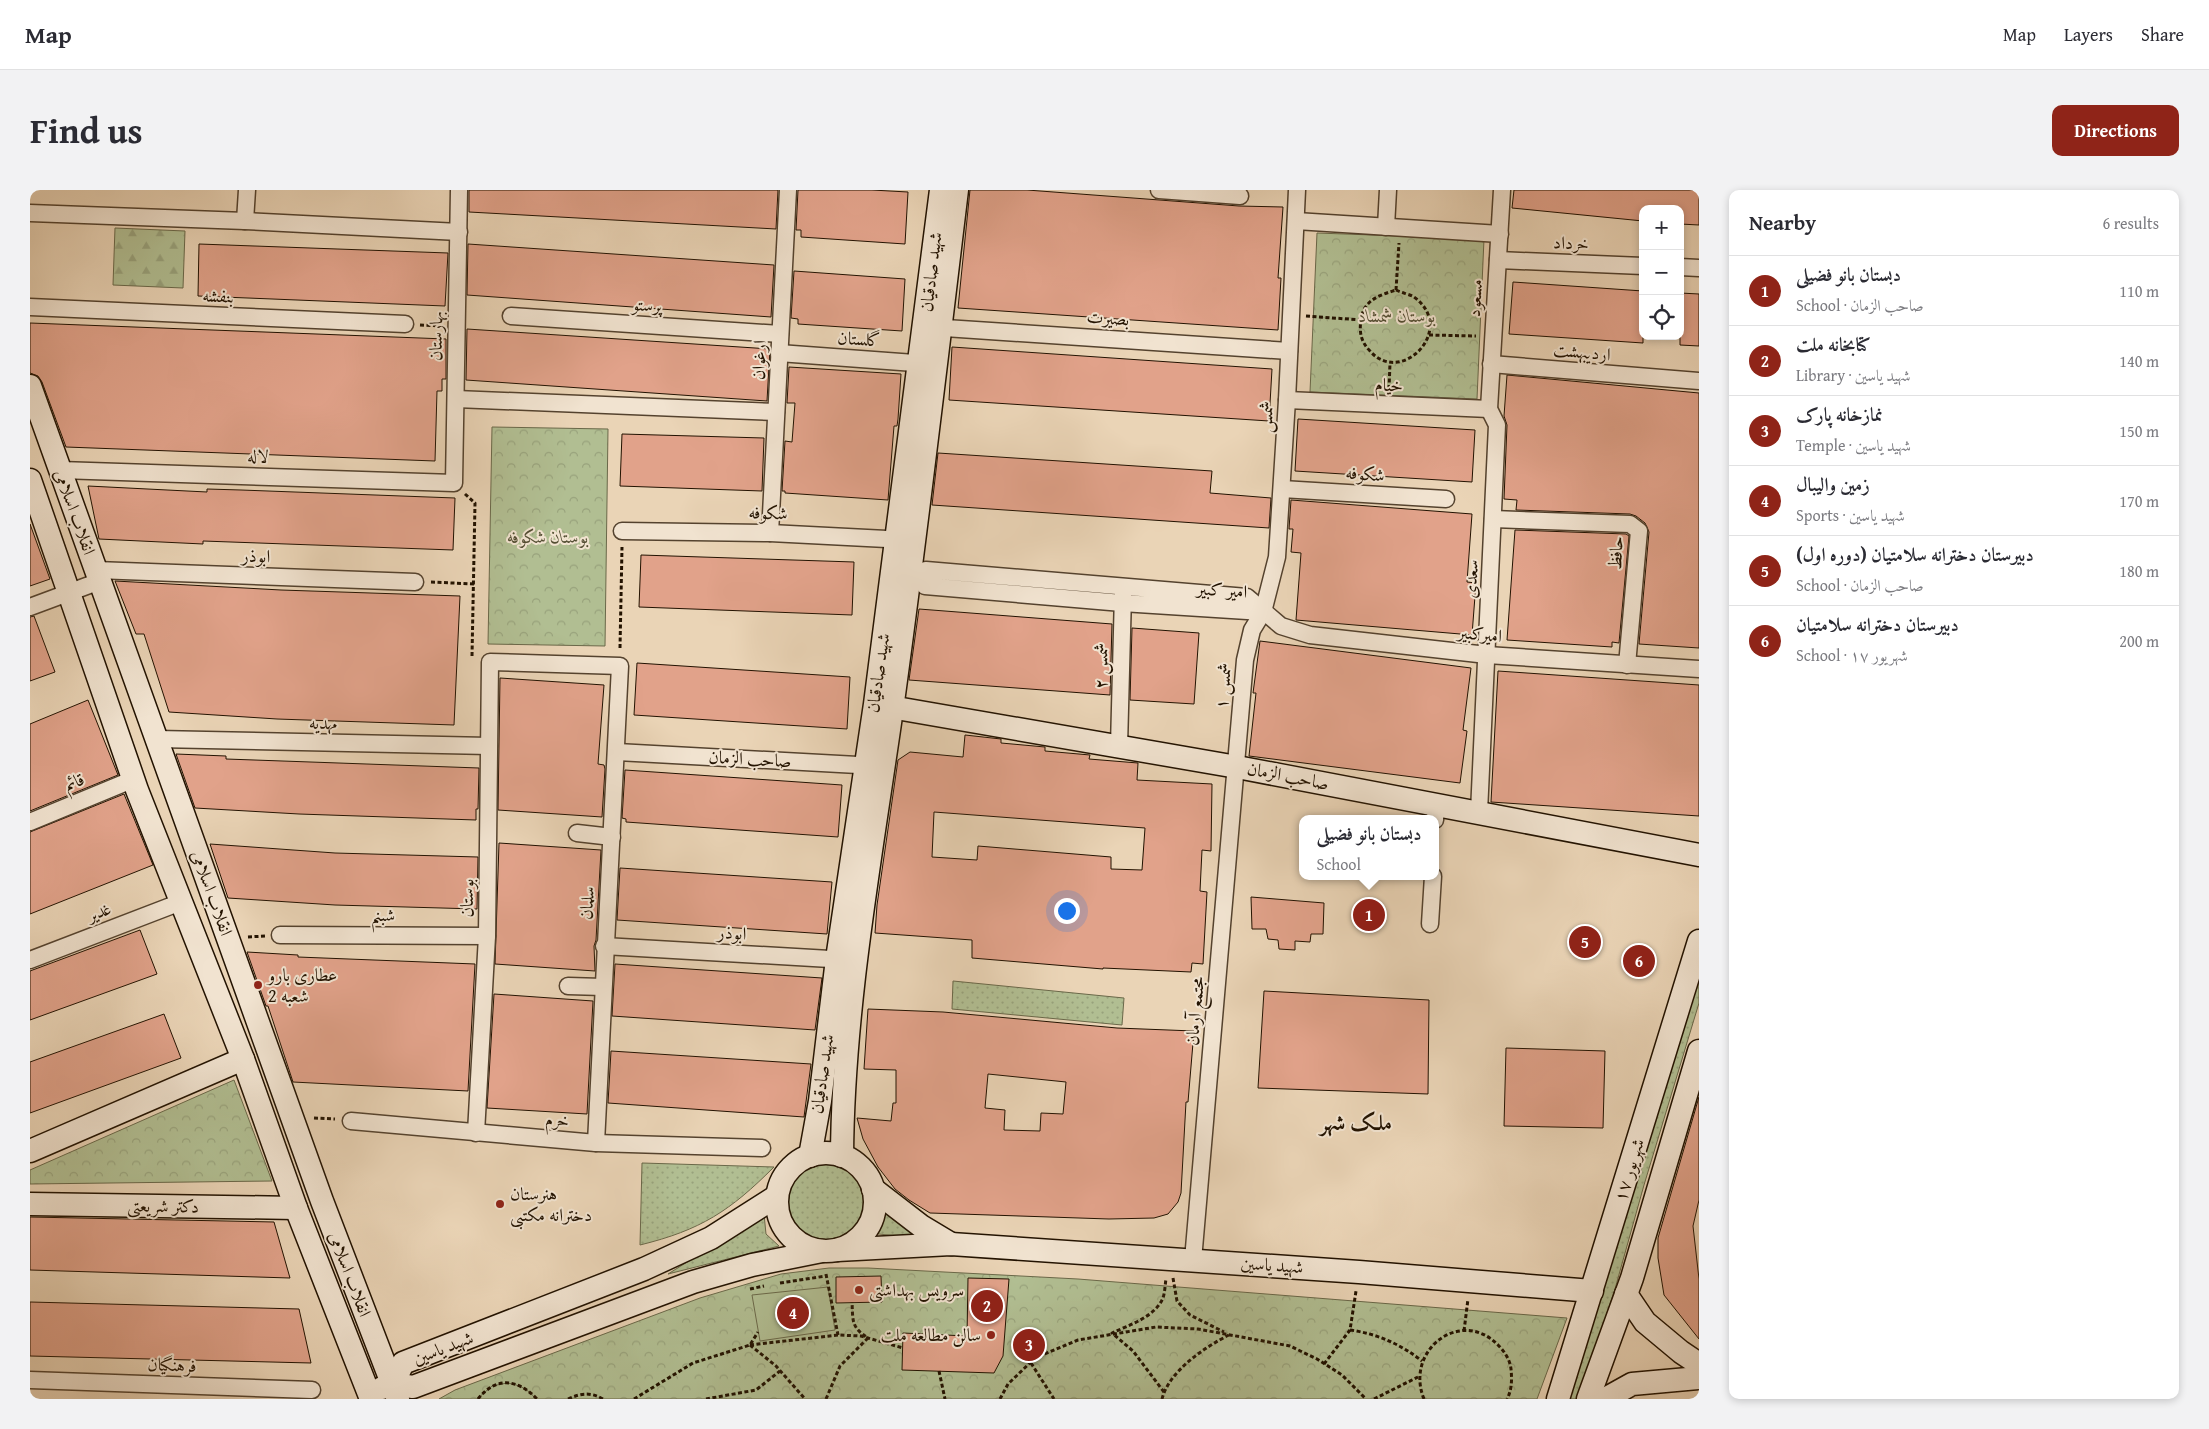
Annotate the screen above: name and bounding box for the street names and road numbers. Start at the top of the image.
street label: خرداد [1553,228,1589,257]
street label: شهید صادقیان [912,230,949,313]
street label: مسعود [1460,278,1489,318]
street label: بنفشه [202,281,234,310]
street label: پرستو [629,290,664,319]
street label: بصیرت [1086,303,1130,332]
street label: بهارستان [422,311,449,361]
street label: گلستان [837,324,881,353]
street label: اردیبهشت [1552,336,1612,367]
street label: ارغوان [744,339,773,381]
street label: خیام [1374,370,1404,402]
street label: شمس [1251,400,1280,434]
street label: لاله [247,442,269,469]
street label: شکوفه [1345,459,1386,488]
street label: انقلاب اسلامی [48,465,103,558]
street label: شکوفه [748,498,788,527]
street label: حافظ [1601,535,1630,571]
street label: ابوذر [239,541,271,569]
street label: سعدی [1456,559,1485,599]
street label: امیر کبیر [1194,574,1248,605]
street label: امیرکبیر [1455,618,1504,649]
street label: شهید صادقیان [859,631,896,715]
street label: شمس ۲ [1087,643,1114,689]
street label: شمس ۱ [1207,662,1238,710]
street label: مهدیه [309,709,337,736]
street label: صاحب الزمان [708,743,792,774]
street label: صاحب الزمان [1245,754,1331,797]
street label: قائم [59,765,89,801]
street label: انقلاب اسلامی [185,846,240,939]
street label: بوستان [453,878,480,918]
street label: سلمان [572,886,601,920]
street label: غدیر [81,895,115,929]
street label: شبنم [371,901,395,933]
street label: ابوذر [715,918,747,947]
street label: مجتمع آرمان [1178,975,1214,1047]
street label: شهید صادقیان [803,1032,840,1116]
street label: خرم [544,1105,570,1137]
street label: ۱۷ شهریور [1606,1135,1651,1205]
street label: دکتر شریعتی [127,1191,199,1220]
street label: انقلاب اسلامی [322,1227,379,1320]
street label: شهید یاسین [1240,1249,1304,1280]
street label: شهید یاسین [409,1324,477,1371]
street label: فرهنگیان [147,1350,197,1379]

